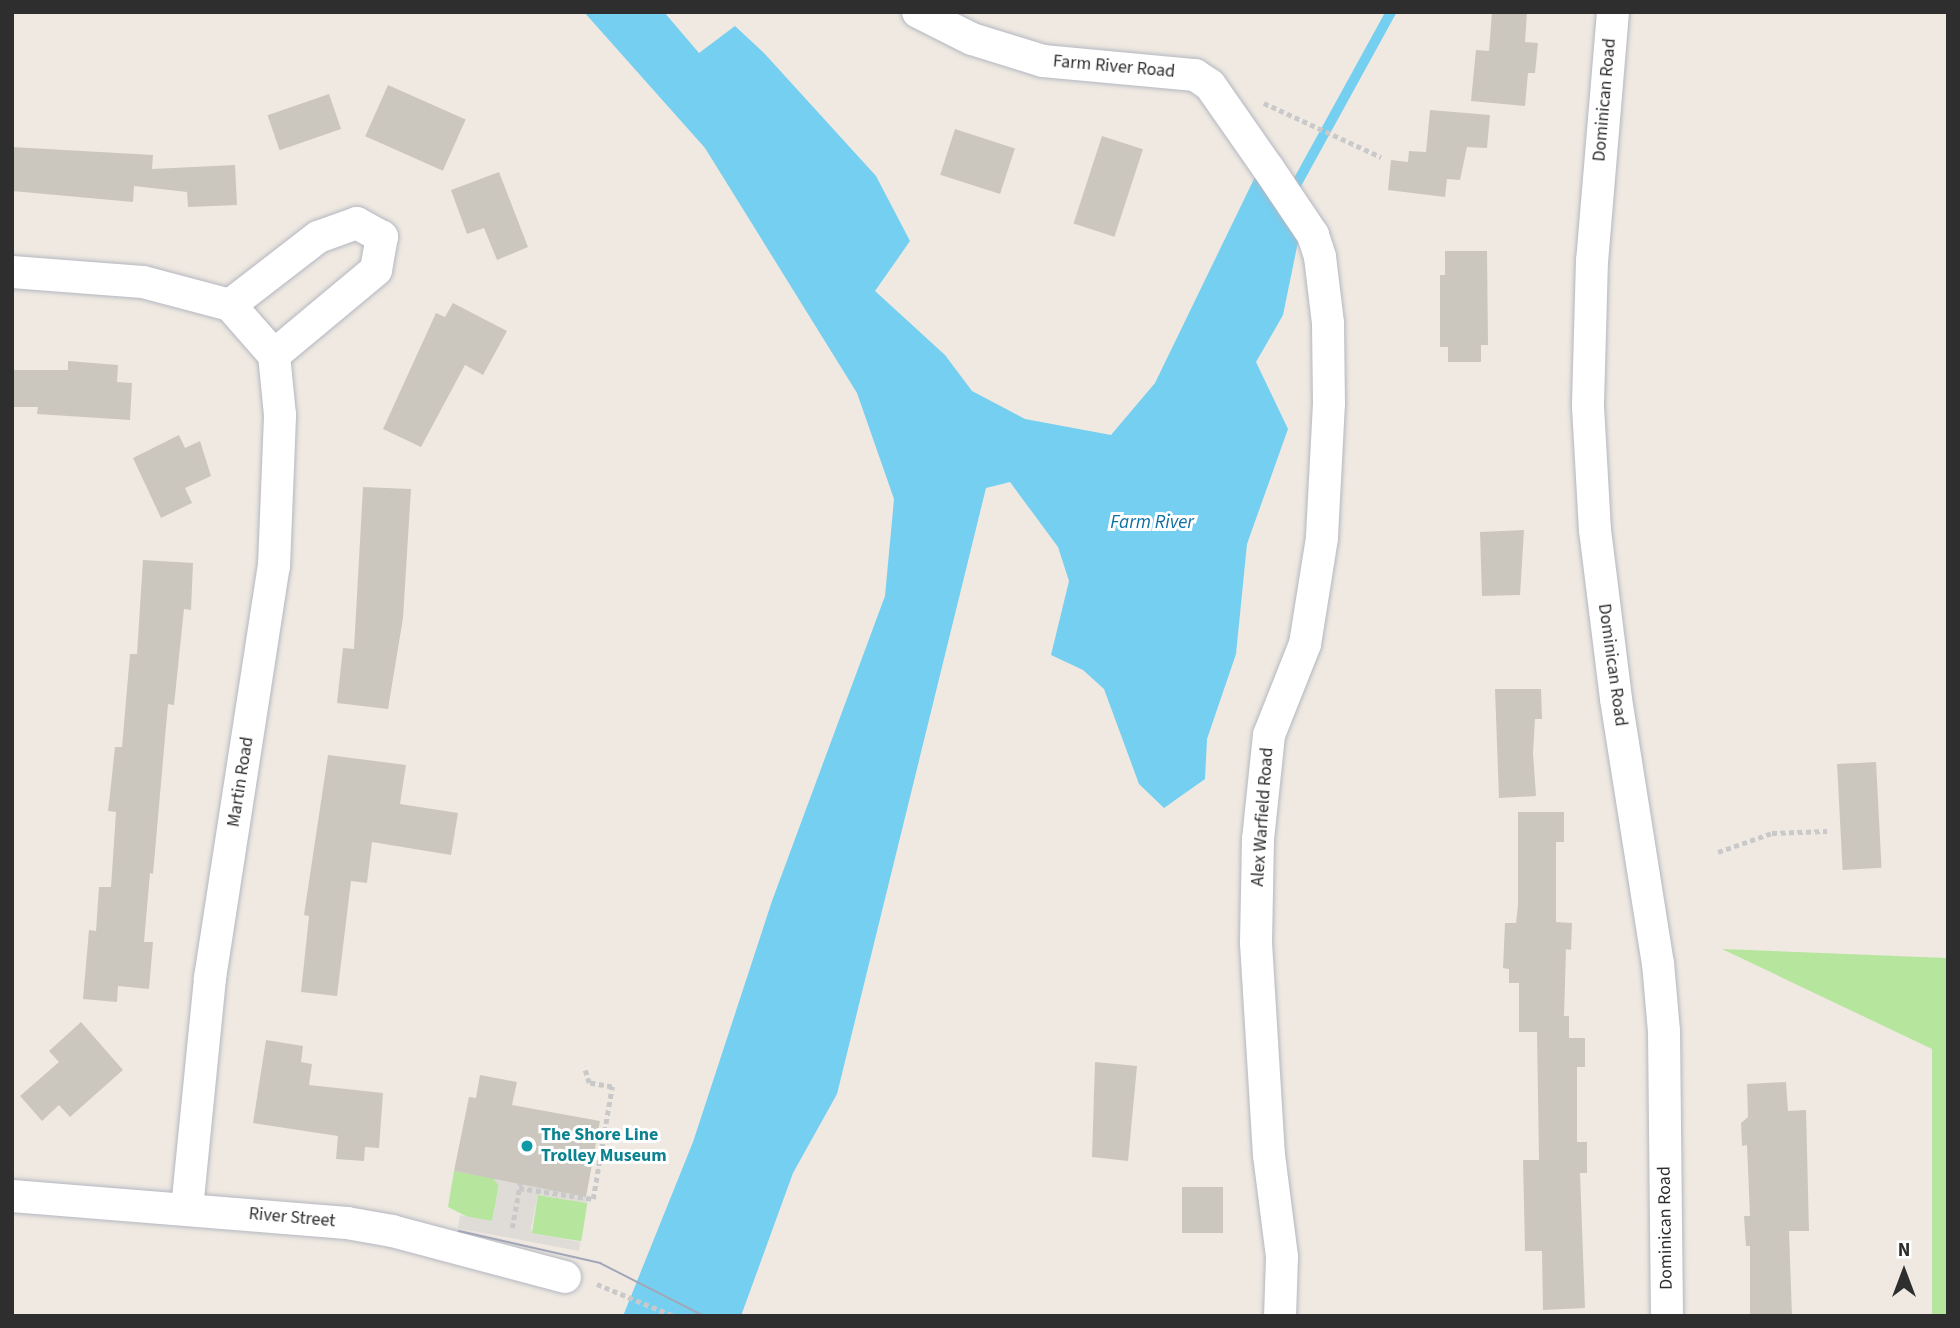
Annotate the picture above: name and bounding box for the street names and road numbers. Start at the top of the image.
street label: Dominican Road [1589,37,1621,163]
street label: Farm River Road [1052,51,1176,83]
street label: Dominican Road [1593,602,1631,728]
street label: Martin Road [223,735,259,829]
street label: Alex Warfield Road [1247,747,1279,887]
street label: Dominican Road [1654,1166,1678,1290]
street label: River Street [248,1203,336,1233]

